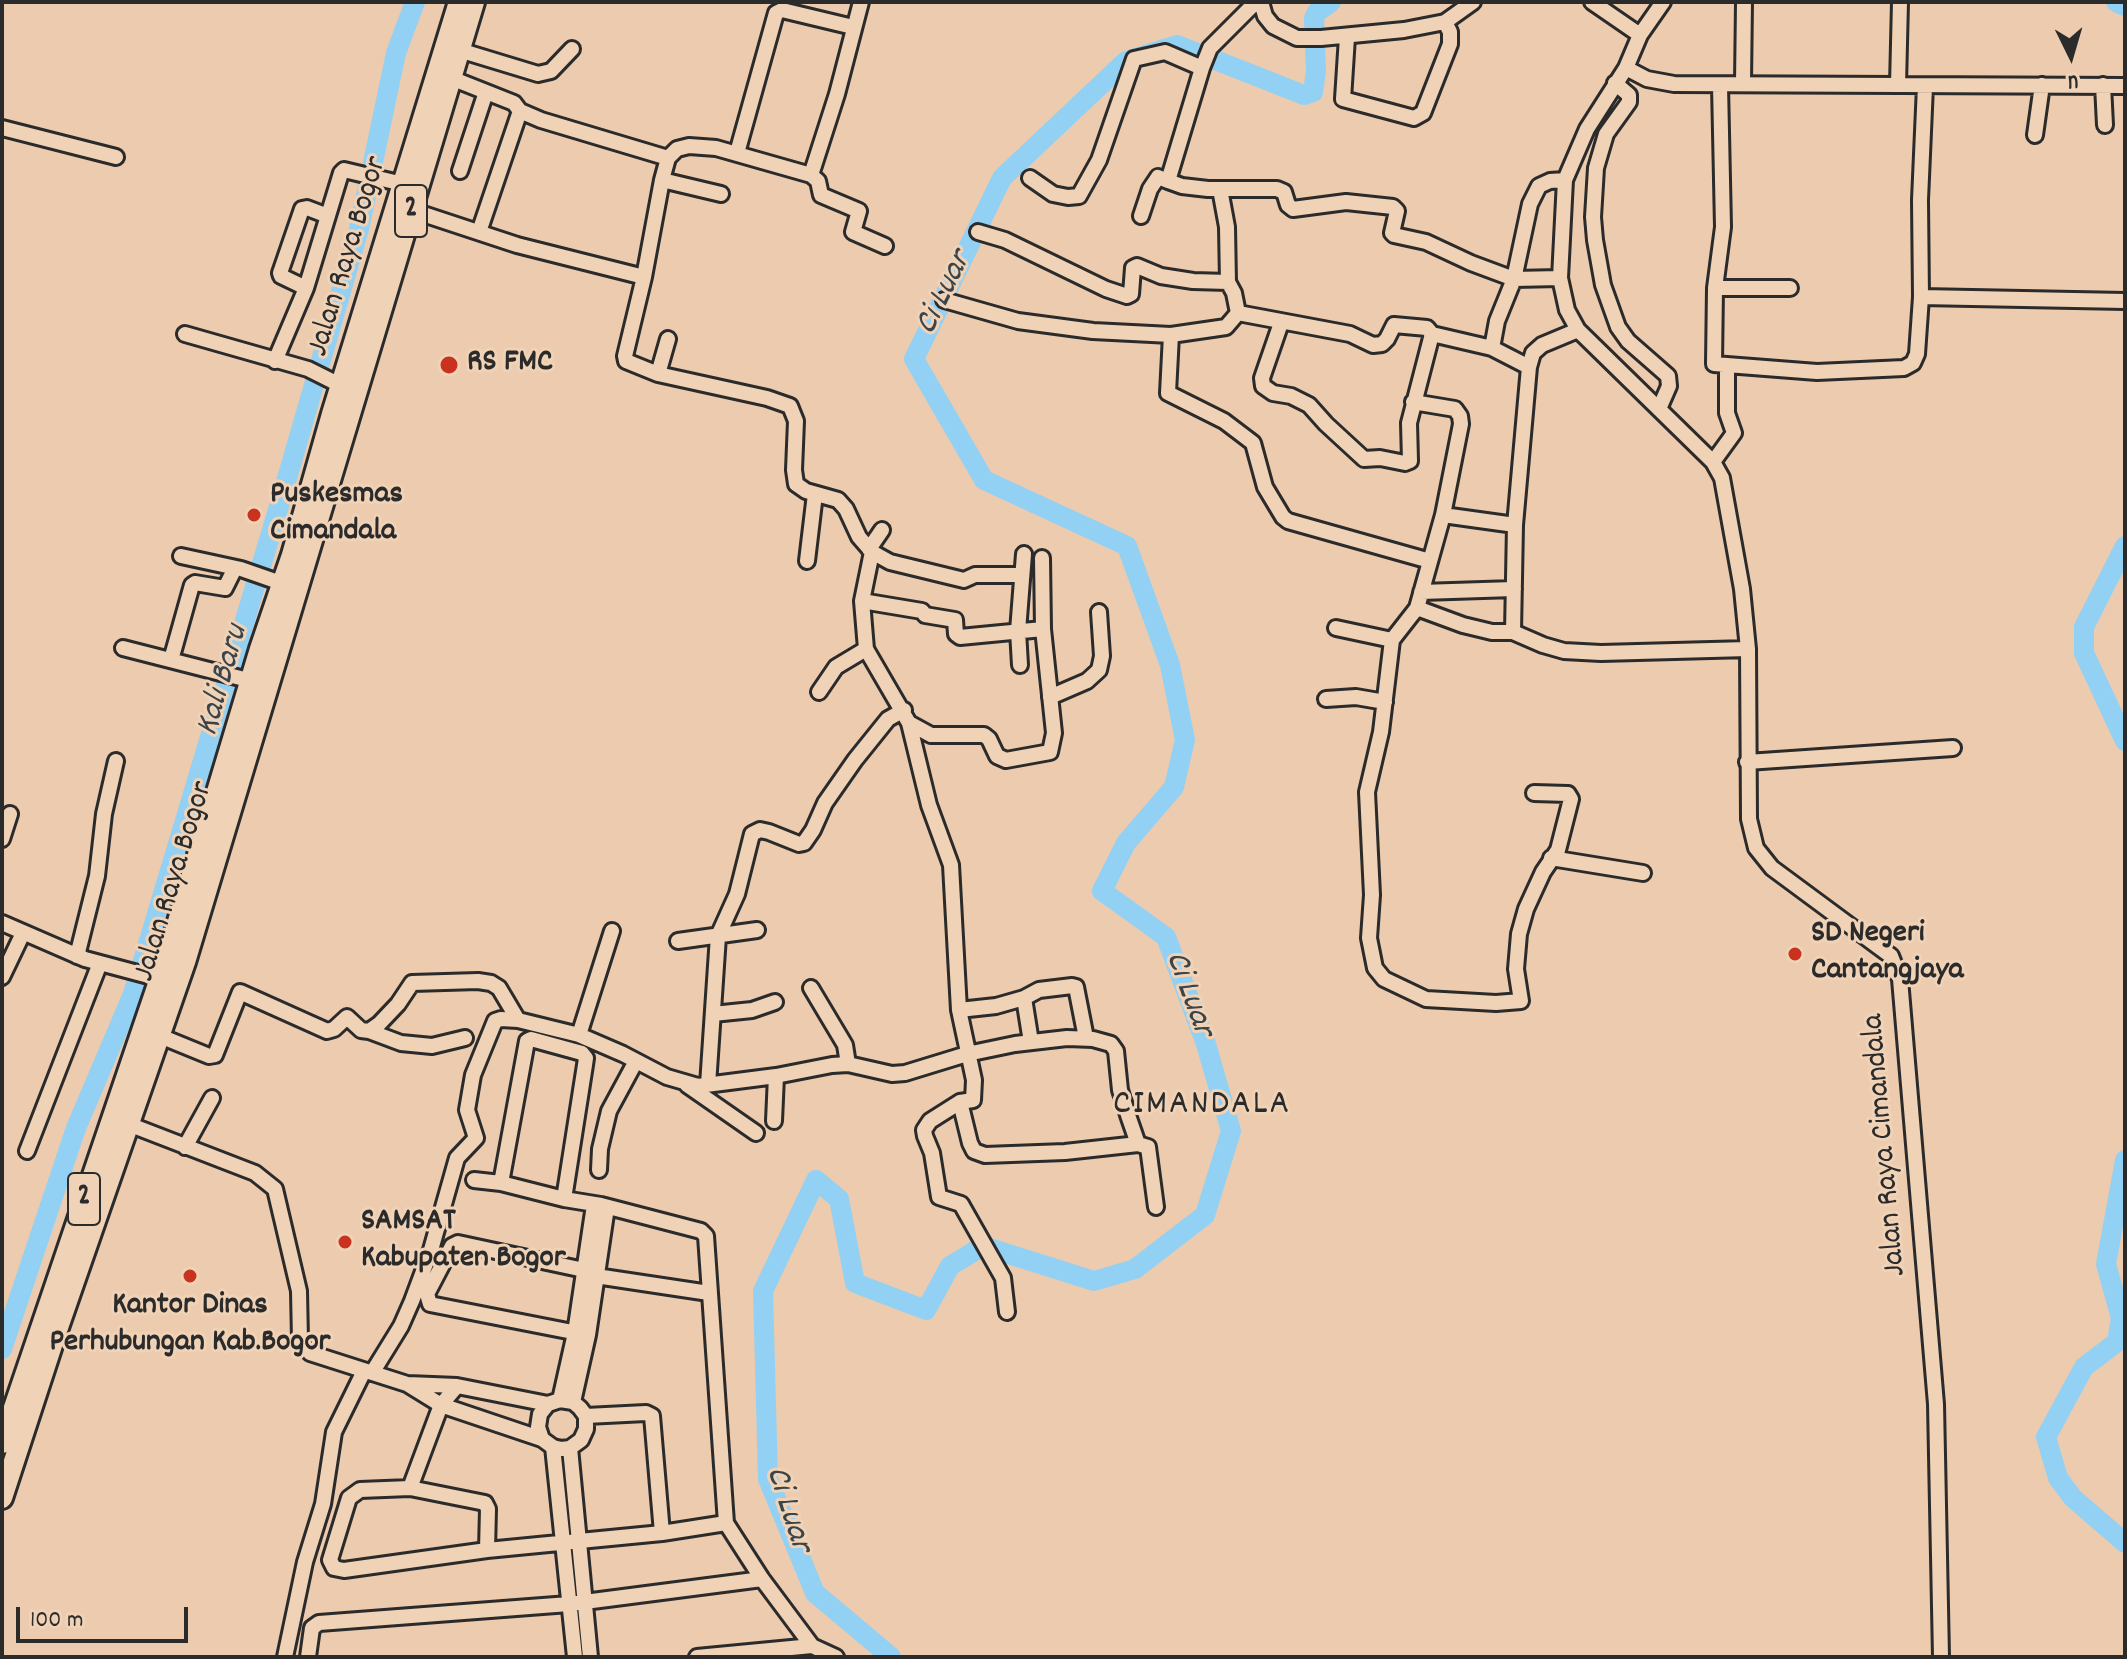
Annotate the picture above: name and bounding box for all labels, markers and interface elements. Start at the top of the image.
north arrow [2031,16,2111,96]
text: U [2067,65,2080,96]
street label: Jalan Raya Bogor [301,152,399,362]
road number: 2 [395,185,427,237]
water label: Ci Luar [908,246,984,342]
place label: RS FMC [467,346,553,384]
marker: RS FMC [438,354,460,376]
place label: Puskesmas Cimandala [270,478,403,553]
marker: Puskesmas Cimandala [245,506,263,524]
water label: Kali Baru [190,621,260,741]
street label: Jalan Raya Bogor [127,777,225,987]
place label: SD Negeri Cantangjaya [1811,917,1964,992]
marker: SD Negeri Cantangjaya [1786,945,1804,963]
water label: Ci Luar [1153,947,1221,1043]
street label: Jalan Raya Cimandala [1856,1012,1918,1278]
district label: CIMANDALA [1113,1085,1291,1129]
road number: 2 [68,1173,100,1225]
place label: SAMSAT Kabupaten Bogor [361,1205,566,1280]
marker: SAMSAT Kabupaten Bogor [336,1233,354,1251]
marker: Kantor Dinas Perhubungan Kab.Bogor [181,1267,199,1285]
place label: Kantor Dinas Perhubungan Kab.Bogor [50,1289,330,1364]
water label: Ci Luar [753,1462,819,1558]
scale bar [20,1591,192,1641]
text: 100 m [30,1604,83,1638]

